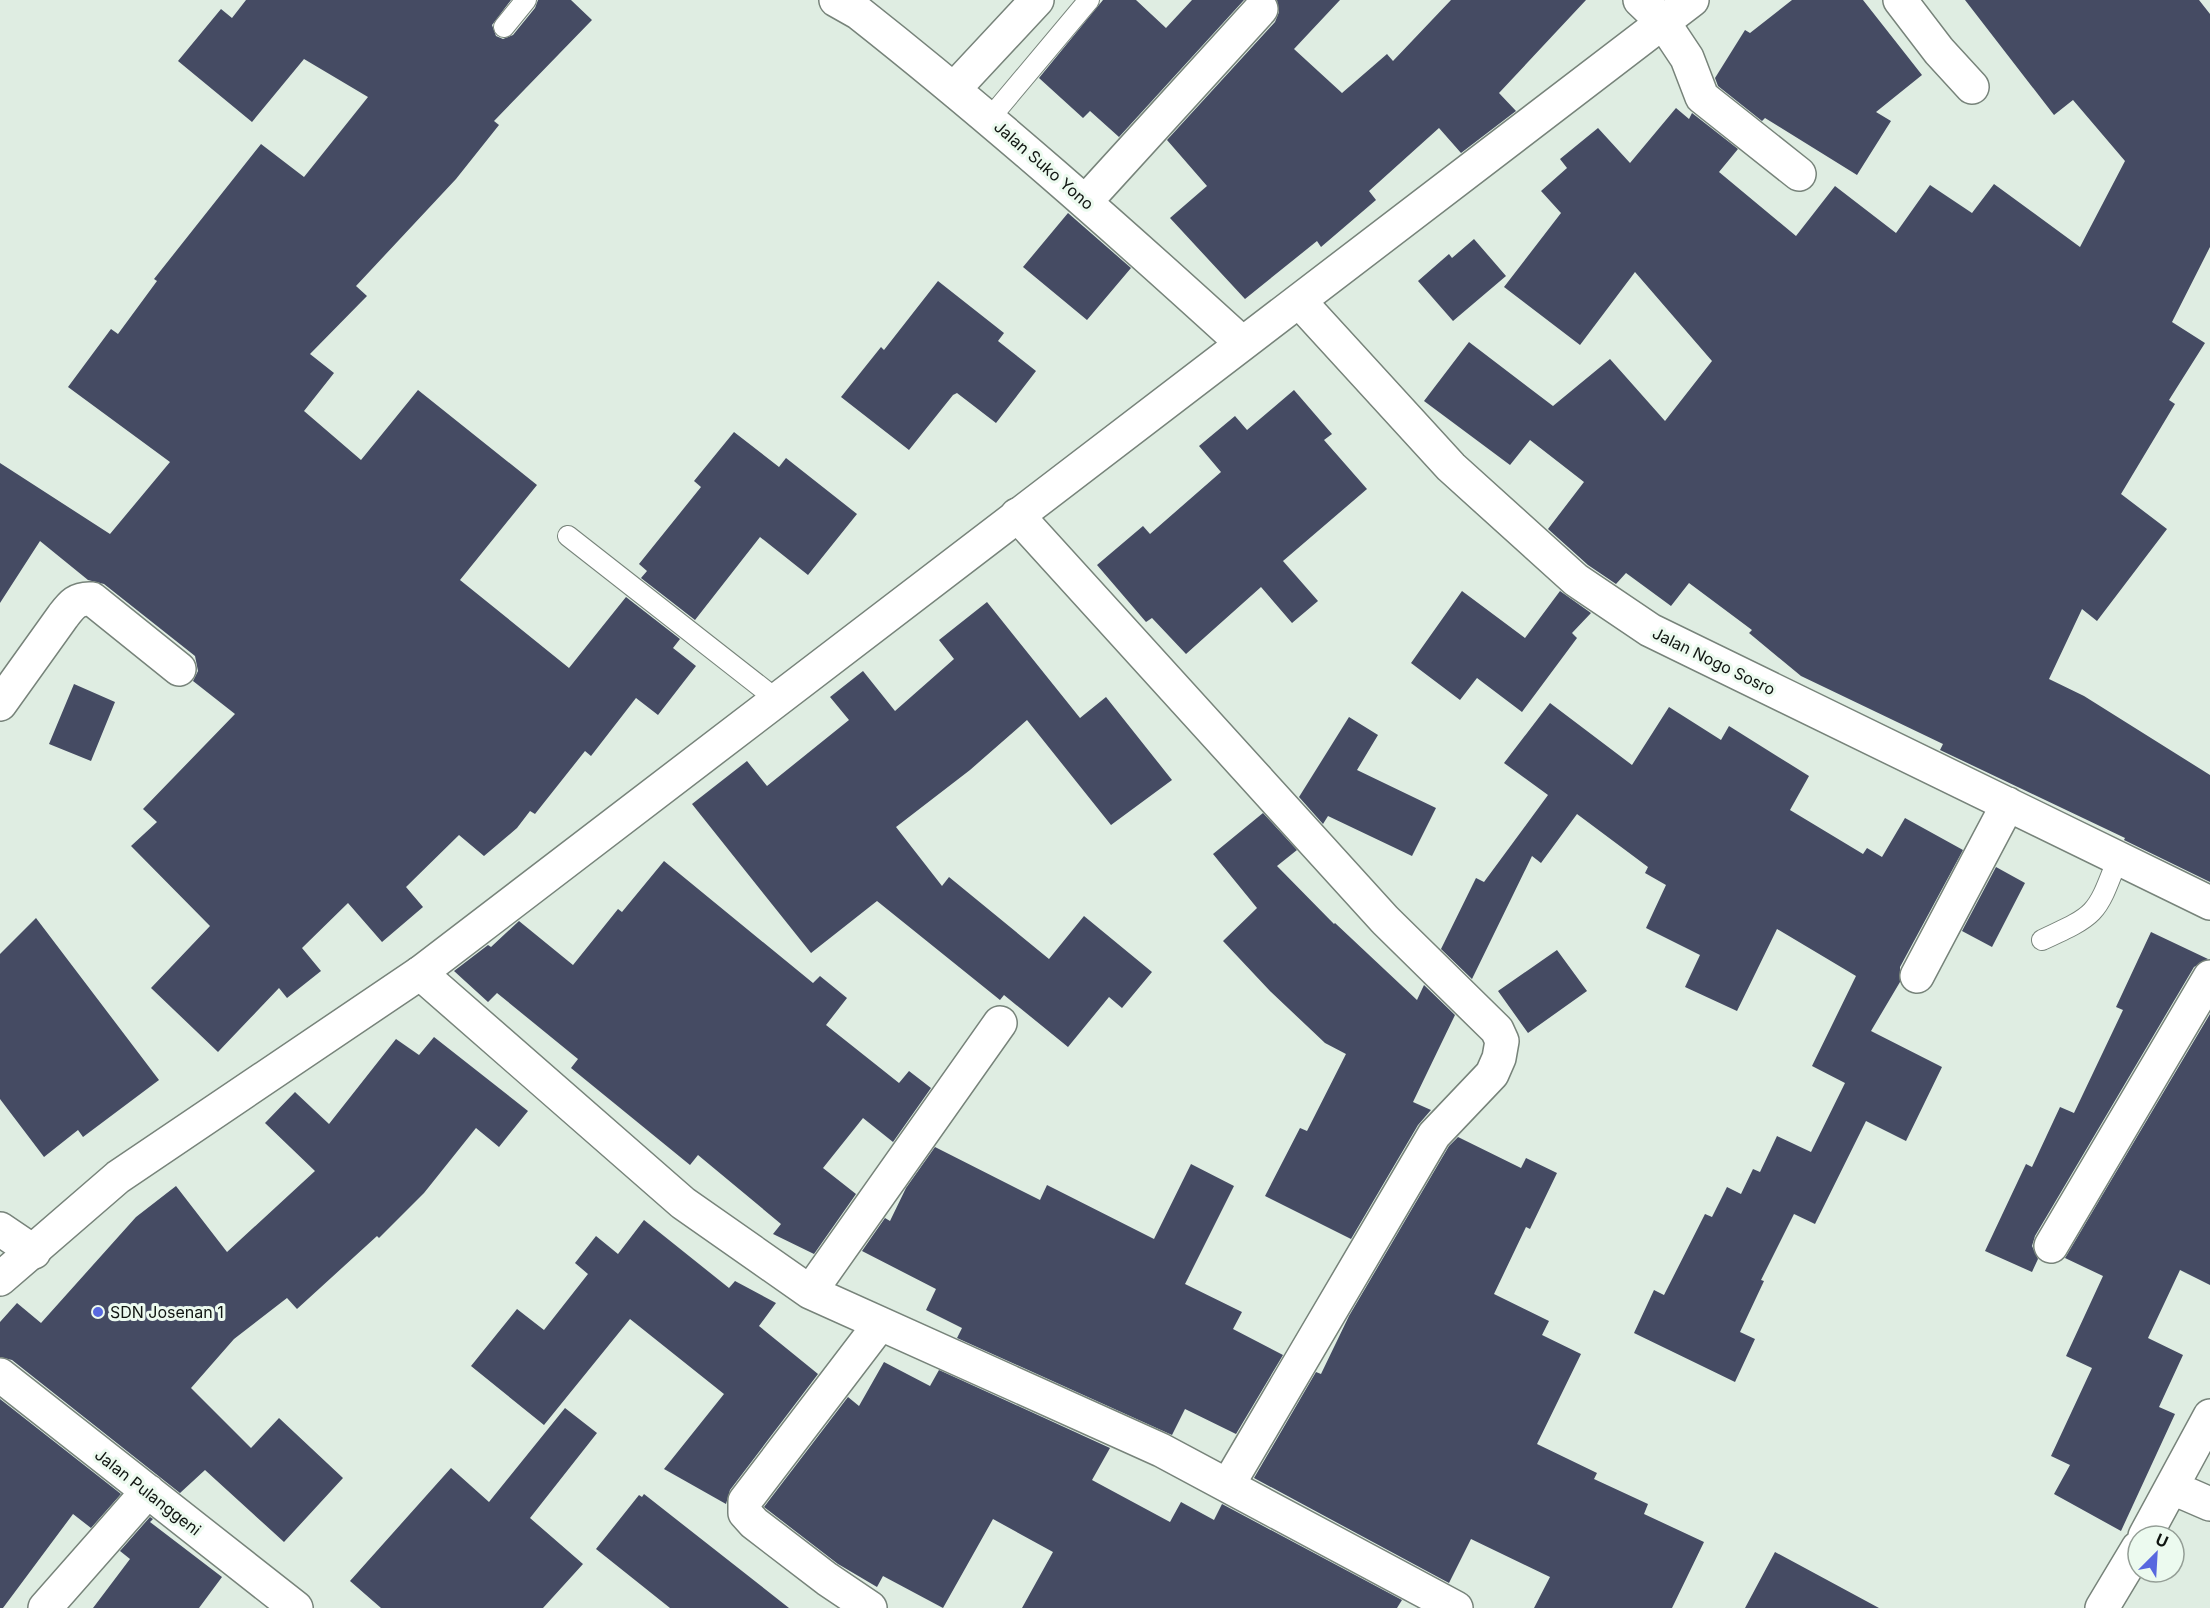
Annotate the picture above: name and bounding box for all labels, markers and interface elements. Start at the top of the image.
street label: Jalan Suko Yono [990,116,1098,214]
street label: Jalan Nogo Sosro [1649,623,1779,699]
place label: SDN Josenan 1 [110,1302,224,1322]
marker: SDN Josenan 1 [91,1305,105,1319]
street label: Jalan Pulanggeni [91,1444,205,1540]
north arrow [2126,1524,2186,1584]
text: U [2153,1529,2172,1552]

